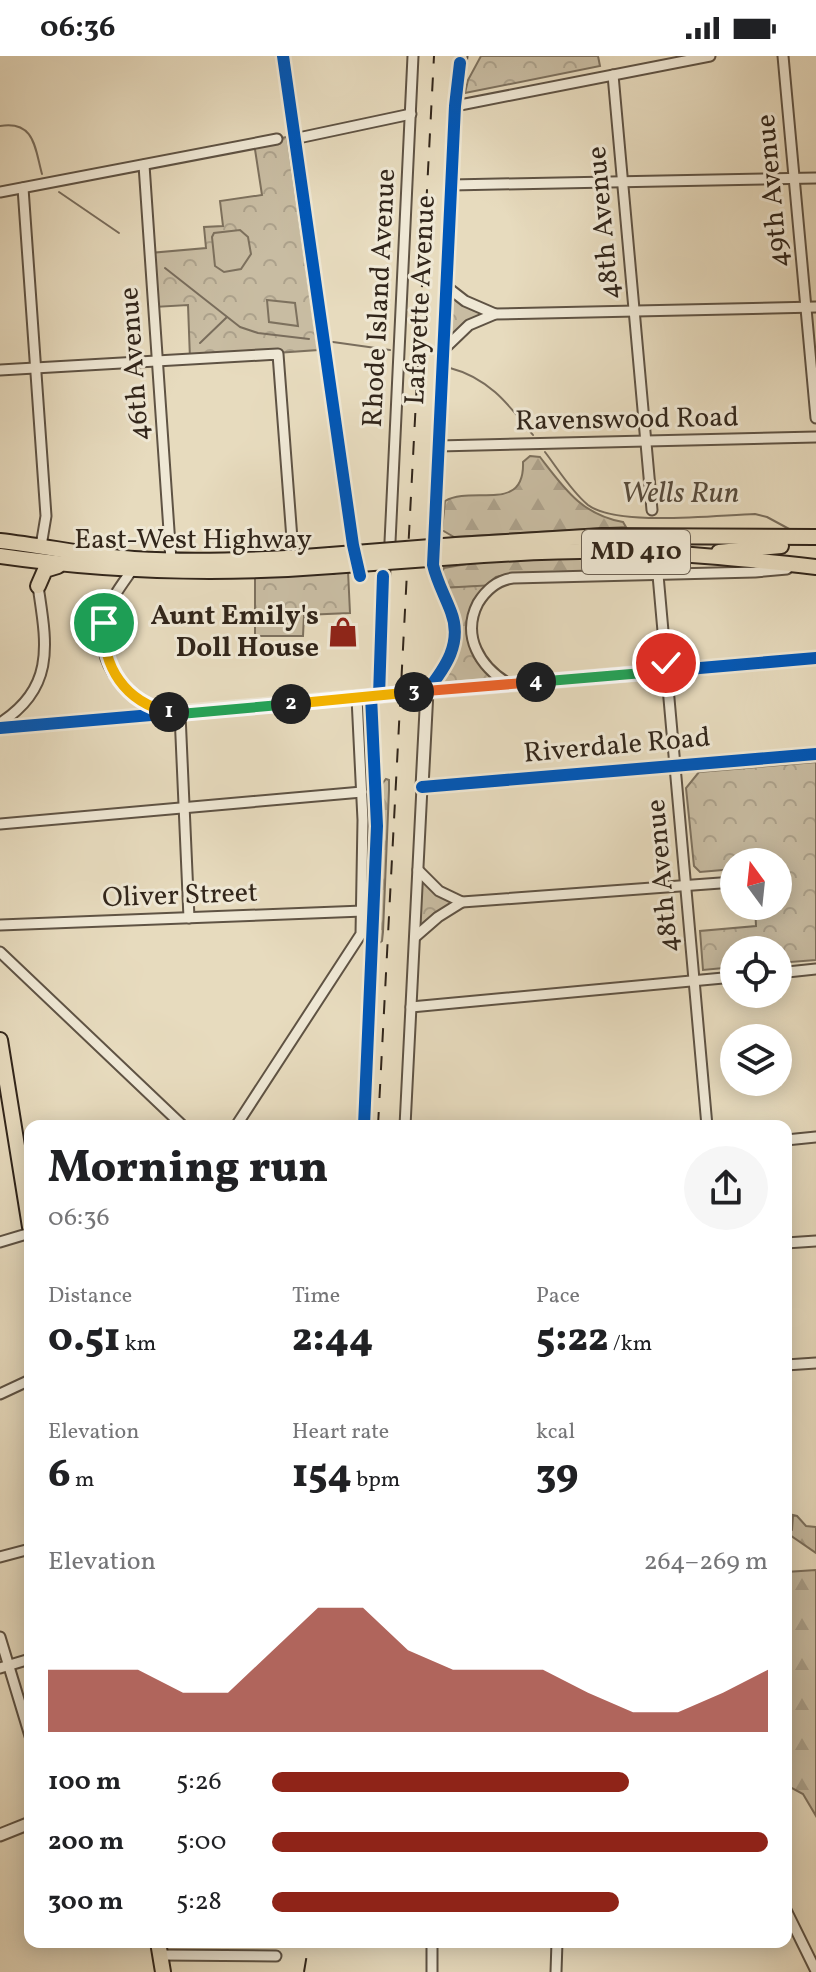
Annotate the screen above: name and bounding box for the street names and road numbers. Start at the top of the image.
street label: 49th Avenue [747,113,799,269]
street label: 48th Avenue [578,145,630,301]
street label: Rhode Island Avenue [354,168,406,428]
street label: Lafayette Avenue [396,194,446,406]
street label: 46th Avenue [110,286,160,442]
street label: Ravenswood Road [515,399,739,441]
street label: East-West Highway [74,521,312,560]
road number: MD 410 [582,530,690,574]
street label: Riverdale Road [522,718,712,774]
street label: 48th Avenue [637,798,689,954]
street label: Oliver Street [101,874,259,918]

